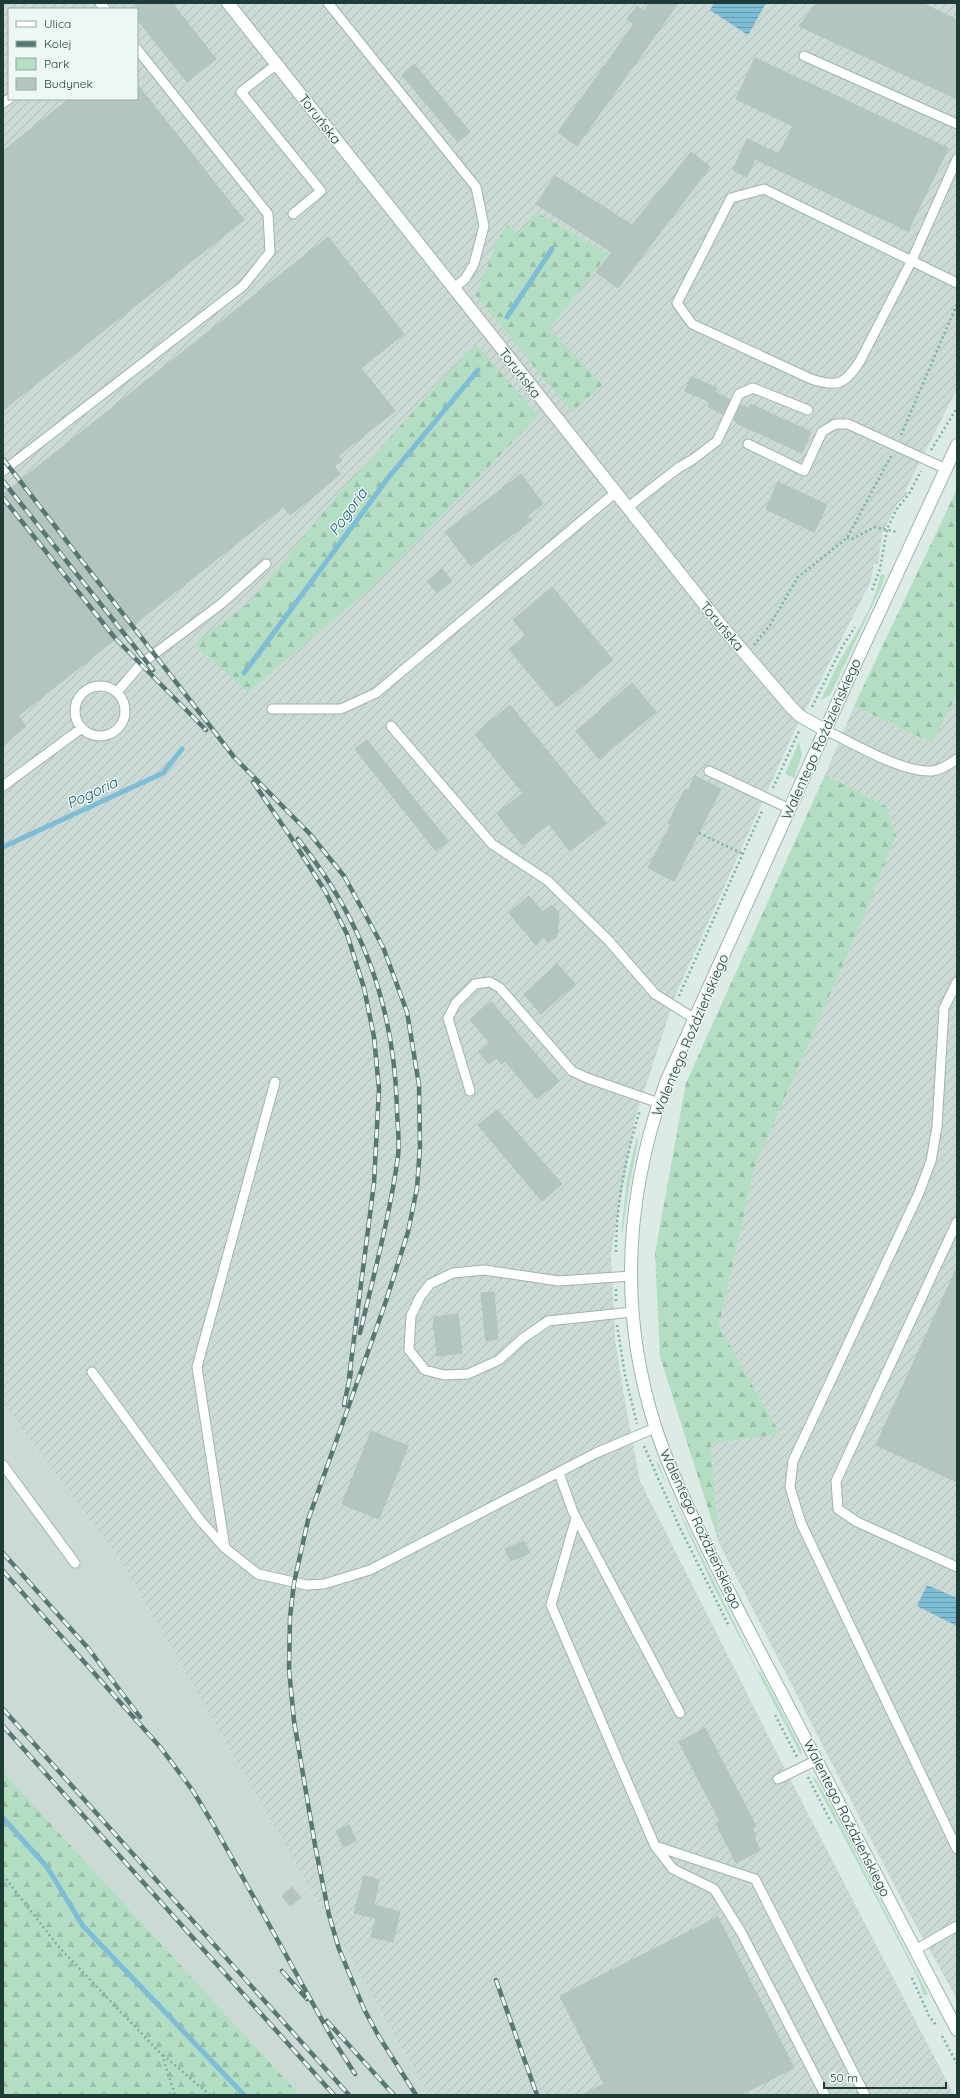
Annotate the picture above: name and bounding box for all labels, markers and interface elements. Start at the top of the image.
legend [8,8,138,100]
text: Ulica [44,16,71,31]
text: Kolej [44,36,72,51]
text: Park [44,56,69,71]
text: Budynek [44,76,93,91]
street label: Toruńska [295,90,345,148]
street label: Toruńska [495,344,545,402]
water label: Pogoria [324,484,372,539]
street label: Toruńska [696,598,748,654]
street label: Walentego Roździeńskiego [777,656,865,822]
water label: Pogoria [63,772,121,813]
street label: Walentego Roździeńskiego [648,951,732,1119]
street label: Walentego Roździeńskiego [656,1446,746,1612]
street label: Walentego Roździeńskiego [799,1736,895,1900]
scale bar [824,2064,946,2090]
text: 50 m [830,2070,858,2085]

